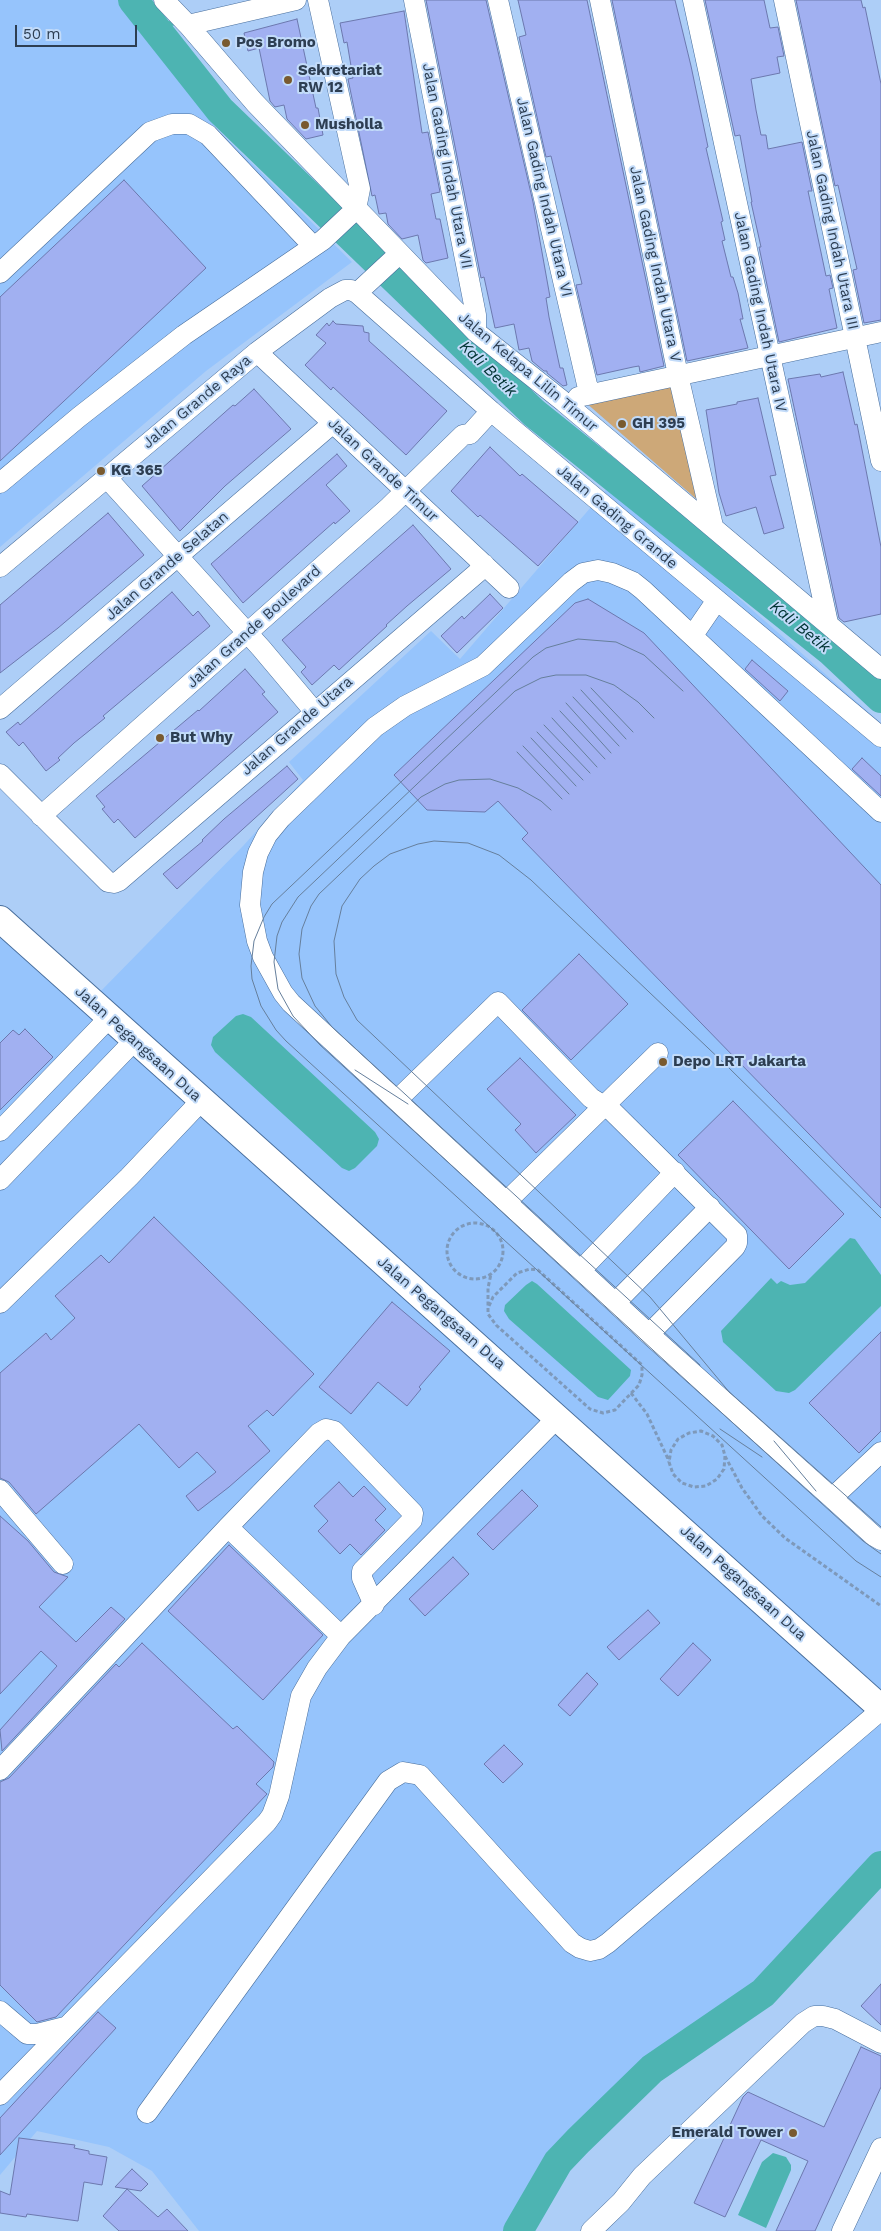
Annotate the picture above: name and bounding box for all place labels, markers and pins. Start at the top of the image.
place label: Pos Bromo [236,34,316,52]
marker: Pos Bromo [220,37,232,49]
place label: Sekretariat RW 12 [298,62,382,97]
marker: Sekretariat RW 12 [282,74,294,86]
place label: Musholla [315,116,383,134]
marker: Musholla [299,119,311,131]
place label: GH 395 [632,415,685,433]
marker: GH 395 [616,418,628,430]
place label: KG 365 [111,462,163,480]
marker: KG 365 [95,465,107,477]
place label: But Why [170,729,233,747]
marker: But Why [154,732,166,744]
place label: Depo LRT Jakarta [673,1053,806,1071]
marker: Depo LRT Jakarta [657,1056,669,1068]
place label: Emerald Tower [671,2124,783,2142]
marker: Emerald Tower [787,2127,799,2139]

